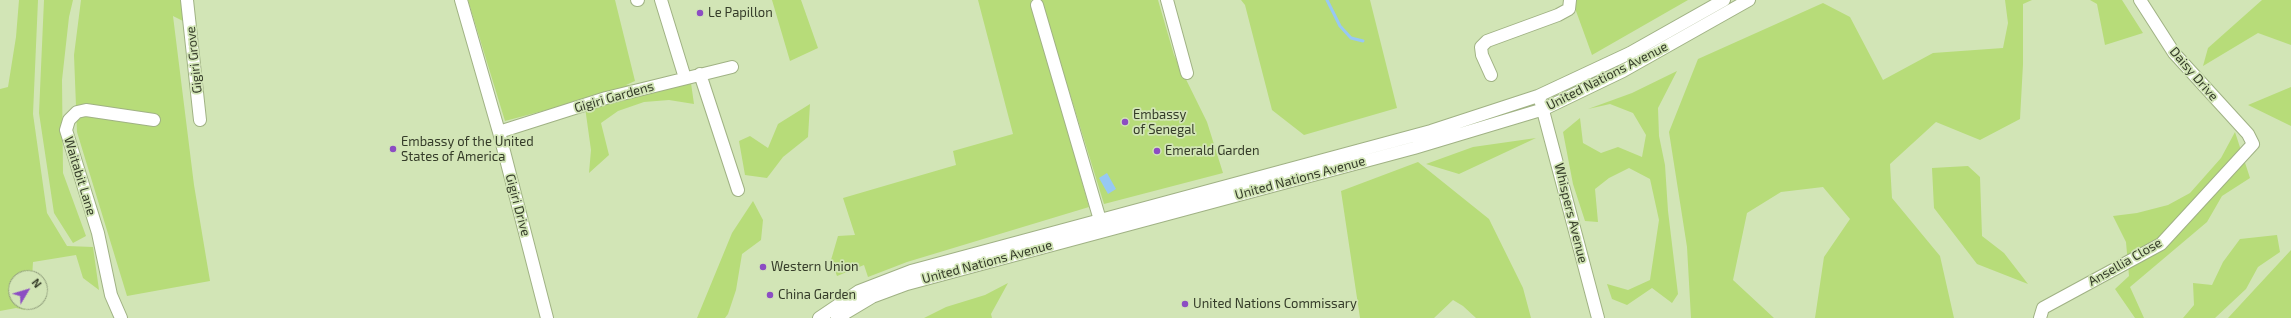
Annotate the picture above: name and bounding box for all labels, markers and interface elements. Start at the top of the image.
place label: Le Papillon [708,5,773,21]
marker: Le Papillon [695,8,705,18]
street label: Gigiri Grove [183,26,205,94]
street label: United Nations Avenue [1544,39,1670,113]
street label: Daisy Drive [2166,44,2222,104]
street label: Gigiri Gardens [572,78,656,116]
place label: Embassy of Senegal [1133,107,1195,138]
marker: Embassy of Senegal [1120,117,1130,127]
place label: Embassy of the United States of America [401,134,534,165]
street label: Waitabit Lane [61,135,99,217]
place label: Emerald Garden [1165,143,1260,159]
marker: Embassy of the United States of America [388,144,398,154]
marker: Emerald Garden [1152,146,1162,156]
street label: United Nations Avenue [1233,153,1367,203]
street label: Whispers Avenue [1551,161,1591,265]
street label: Gigiri Drive [502,172,534,238]
street label: Ansellia Close [2085,235,2165,289]
street label: United Nations Avenue [920,237,1054,287]
place label: Western Union [771,259,859,275]
marker: Western Union [758,262,768,272]
north arrow [8,270,48,310]
text: N [29,276,45,290]
place label: China Garden [778,287,856,303]
marker: China Garden [765,290,775,300]
place label: United Nations Commissary [1193,296,1357,312]
marker: United Nations Commissary [1180,299,1190,309]

